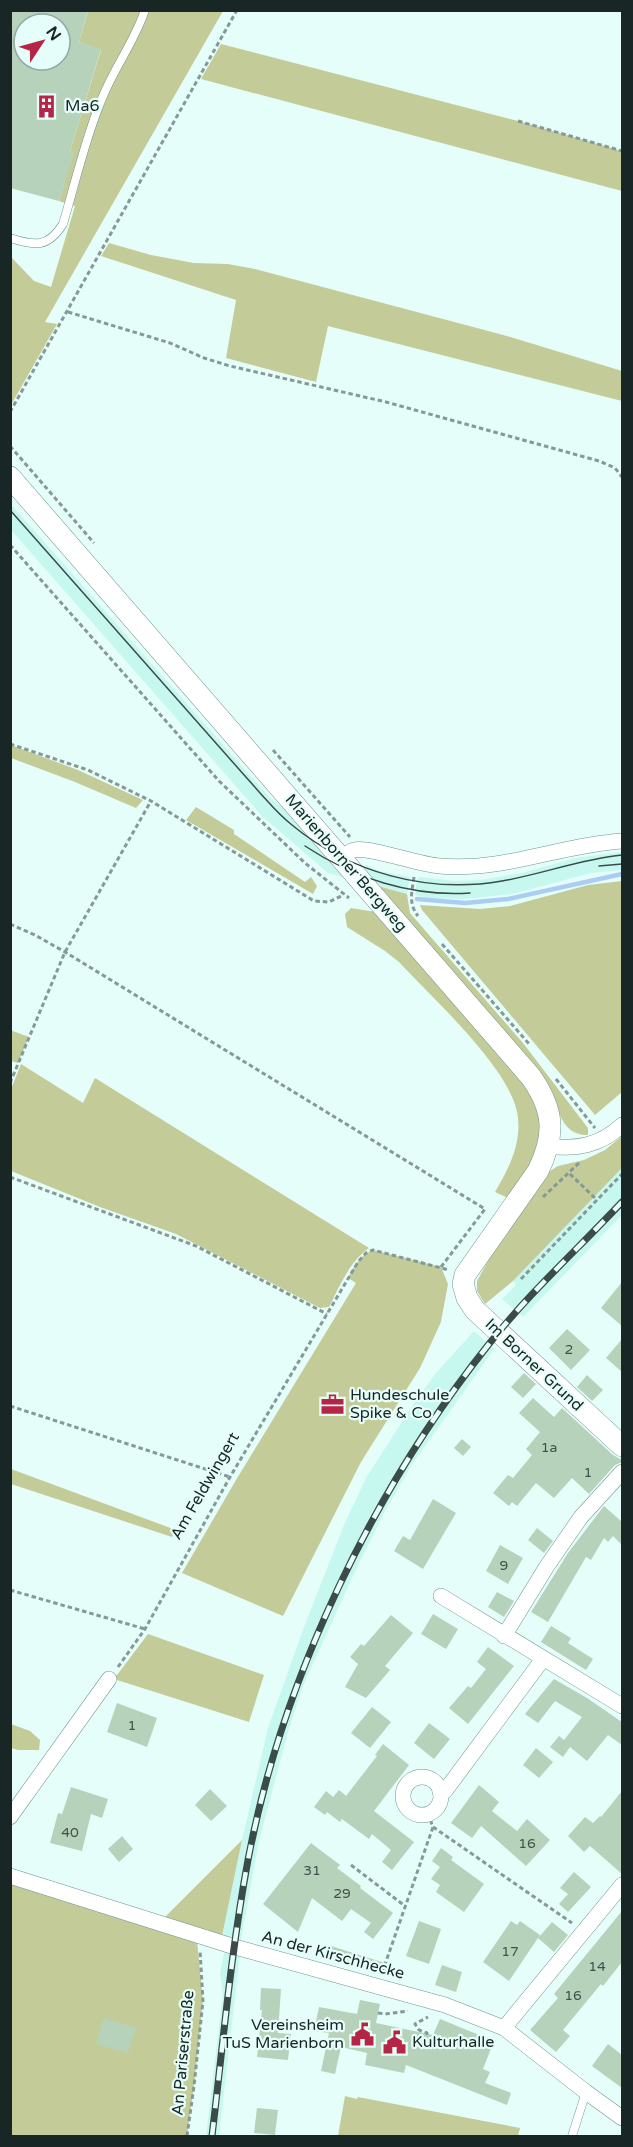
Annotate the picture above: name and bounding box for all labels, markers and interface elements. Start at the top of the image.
north arrow [12,12,72,72]
text: N [41,23,65,45]
building icon: Ma6 [34,93,60,119]
place label: Ma6 [65,96,100,116]
street label: Marienborner Bergweg [281,790,411,936]
street label: Im Borner Grund [481,1314,587,1416]
house number: 2 [565,1341,573,1358]
place label: Hundeschule Spike & Co [350,1385,449,1423]
office icon: Hundeschule Spike & Co [319,1391,345,1417]
street label: Am Feldwingert [166,1429,244,1543]
house number: 1a [541,1439,557,1456]
house number: 1 [584,1464,592,1481]
house number: 9 [500,1557,508,1574]
house number: 1 [128,1717,136,1734]
house number: 40 [61,1824,79,1841]
house number: 16 [518,1835,536,1852]
house number: 31 [303,1862,321,1879]
house number: 29 [333,1885,351,1902]
street label: An der Kirschhecke [259,1926,407,1984]
house number: 17 [501,1943,519,1960]
house number: 14 [588,1958,606,1975]
house number: 16 [564,1987,582,2004]
street label: An Pariserstraße [168,1990,198,2116]
place label: Vereinsheim TuS Marienborn [223,2015,344,2053]
public building icon: Vereinsheim TuS Marienborn [349,2021,375,2047]
public building icon: Kulturhalle [381,2029,407,2055]
place label: Kulturhalle [412,2032,494,2052]

